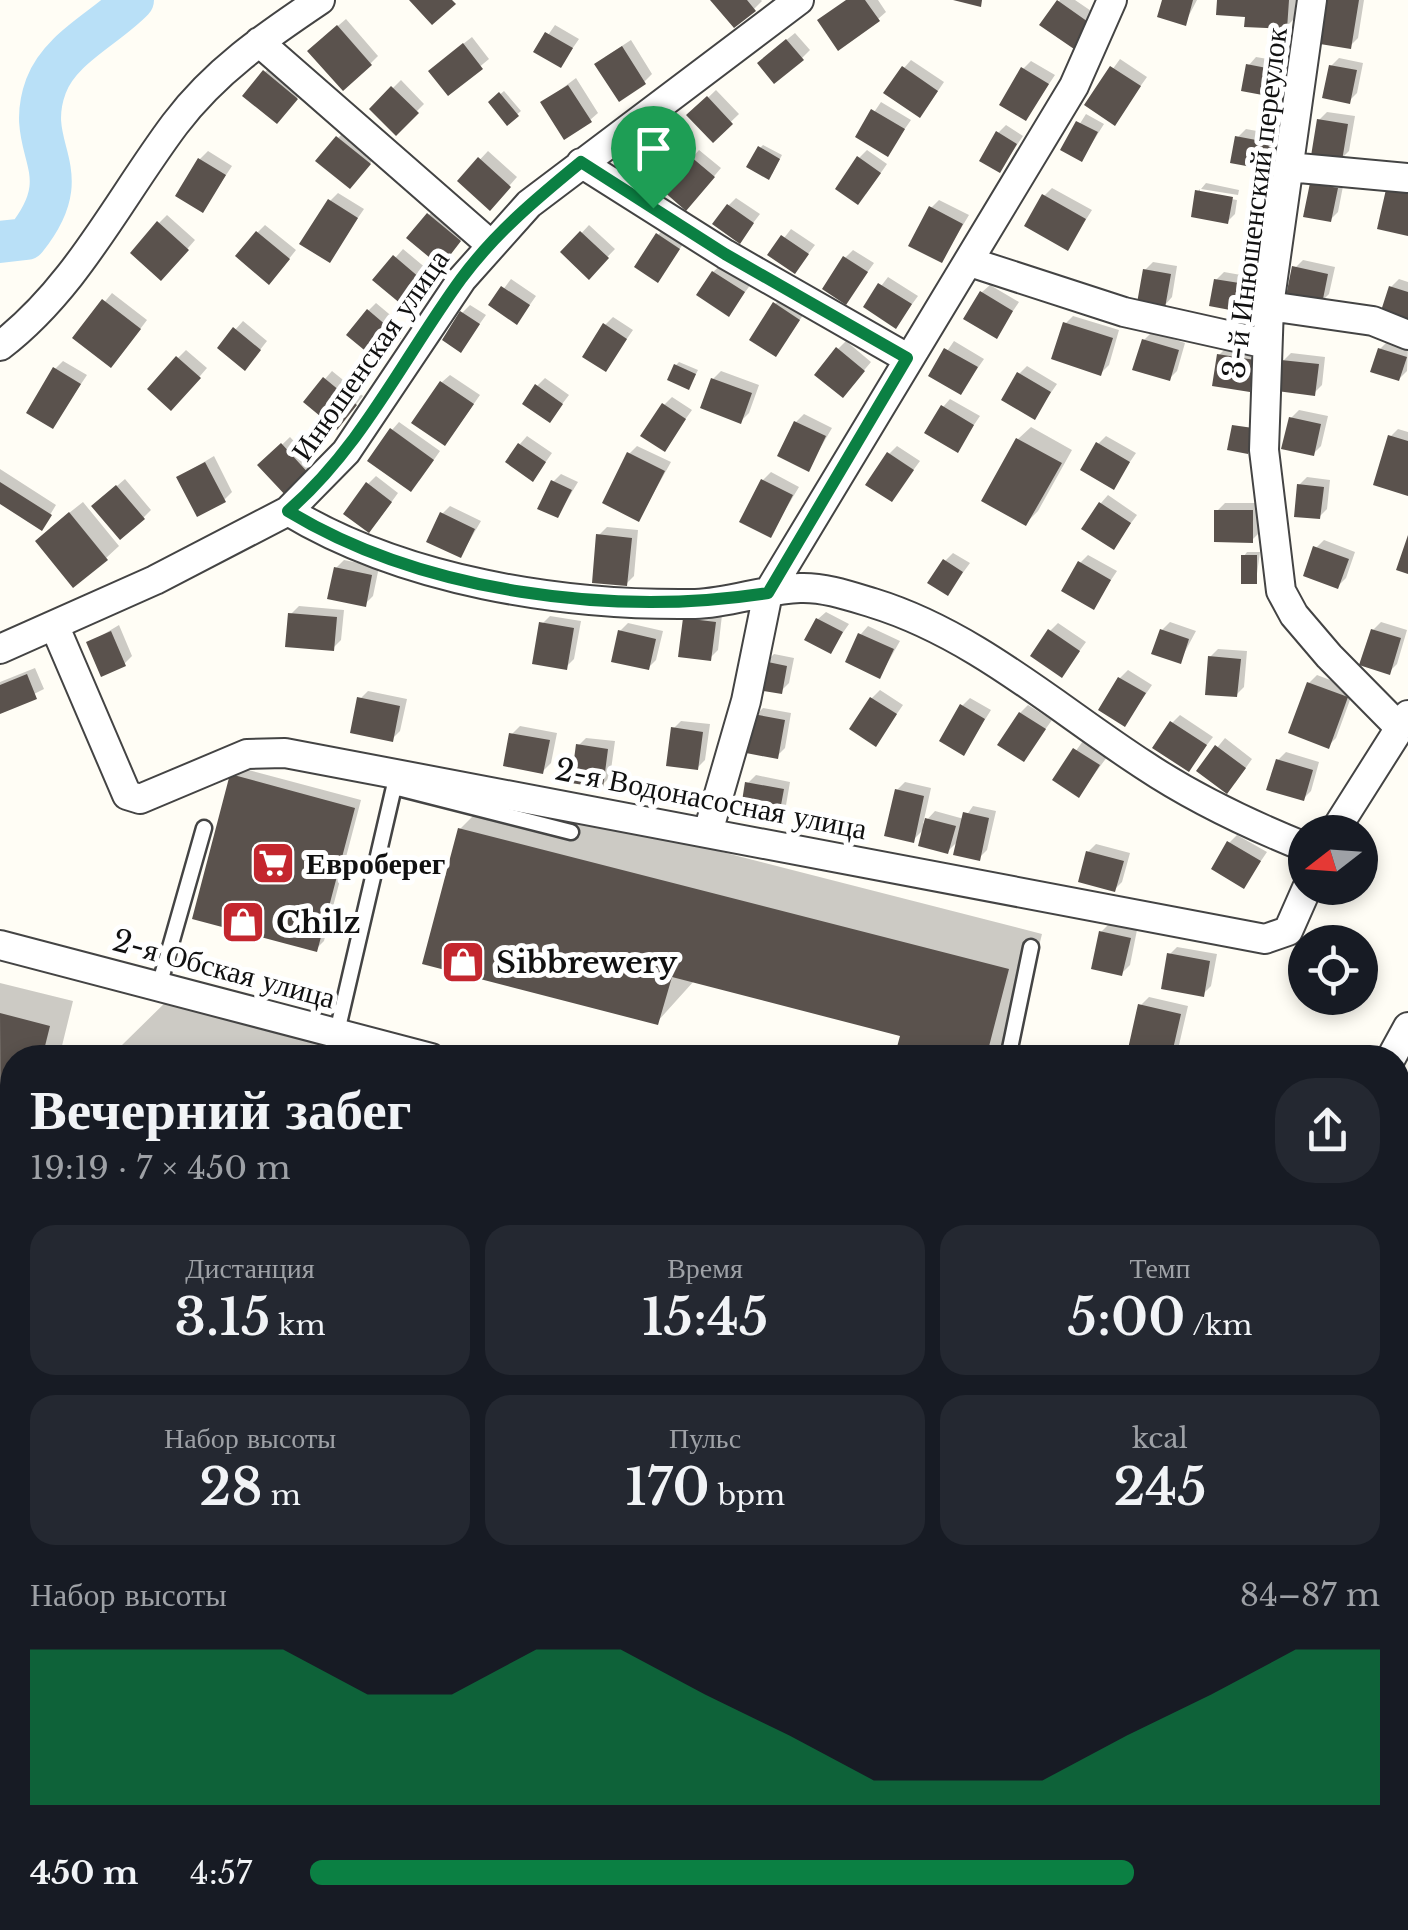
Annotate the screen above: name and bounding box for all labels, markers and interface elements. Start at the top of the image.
street label: 3-й Инюшенский переулок [1215,25,1295,381]
pin [611,106,696,209]
icon: arrive [626,121,681,176]
street label: Инюшенская улица [283,242,457,468]
street label: 2-я Водонасосная улица [552,751,870,847]
north arrow [1288,815,1378,905]
map controls [1288,815,1378,1015]
supermarket icon: Евроберег [250,840,296,886]
place label: Евроберег [306,845,445,882]
shop icon: Chilz [220,899,266,945]
place label: Chilz [276,904,361,941]
street label: 2-я Обская улица [109,922,339,1016]
button: locate [1288,925,1378,1015]
shop icon: Sibbrewery [440,939,486,985]
place label: Sibbrewery [496,944,678,981]
text: Вечерний забег [30,1076,412,1144]
button: share [1275,1078,1380,1183]
text: 19:19 · 7 × 450 m [30,1148,291,1188]
text: Дистанция [185,1251,315,1286]
text: Время [667,1251,743,1286]
text: Темп [1129,1251,1191,1286]
text: 3.15 [174,1286,270,1349]
text: 15:45 [642,1286,768,1349]
text: 5:00 [1068,1286,1185,1349]
text: km [270,1308,326,1343]
text: /km [1185,1308,1252,1343]
text: Набор высоты [164,1421,336,1456]
text: Пульс [669,1421,741,1456]
text: kcal [1132,1421,1188,1456]
text: 28 [199,1456,263,1519]
text: 170 [625,1456,710,1519]
text: 245 [1113,1456,1207,1519]
text: m [263,1478,301,1513]
text: bpm [710,1478,785,1513]
text: Набор высоты [30,1575,227,1615]
text: 84–87 m [1240,1575,1380,1615]
text: 450 m [30,1853,138,1893]
text: 4:57 [190,1853,252,1893]

